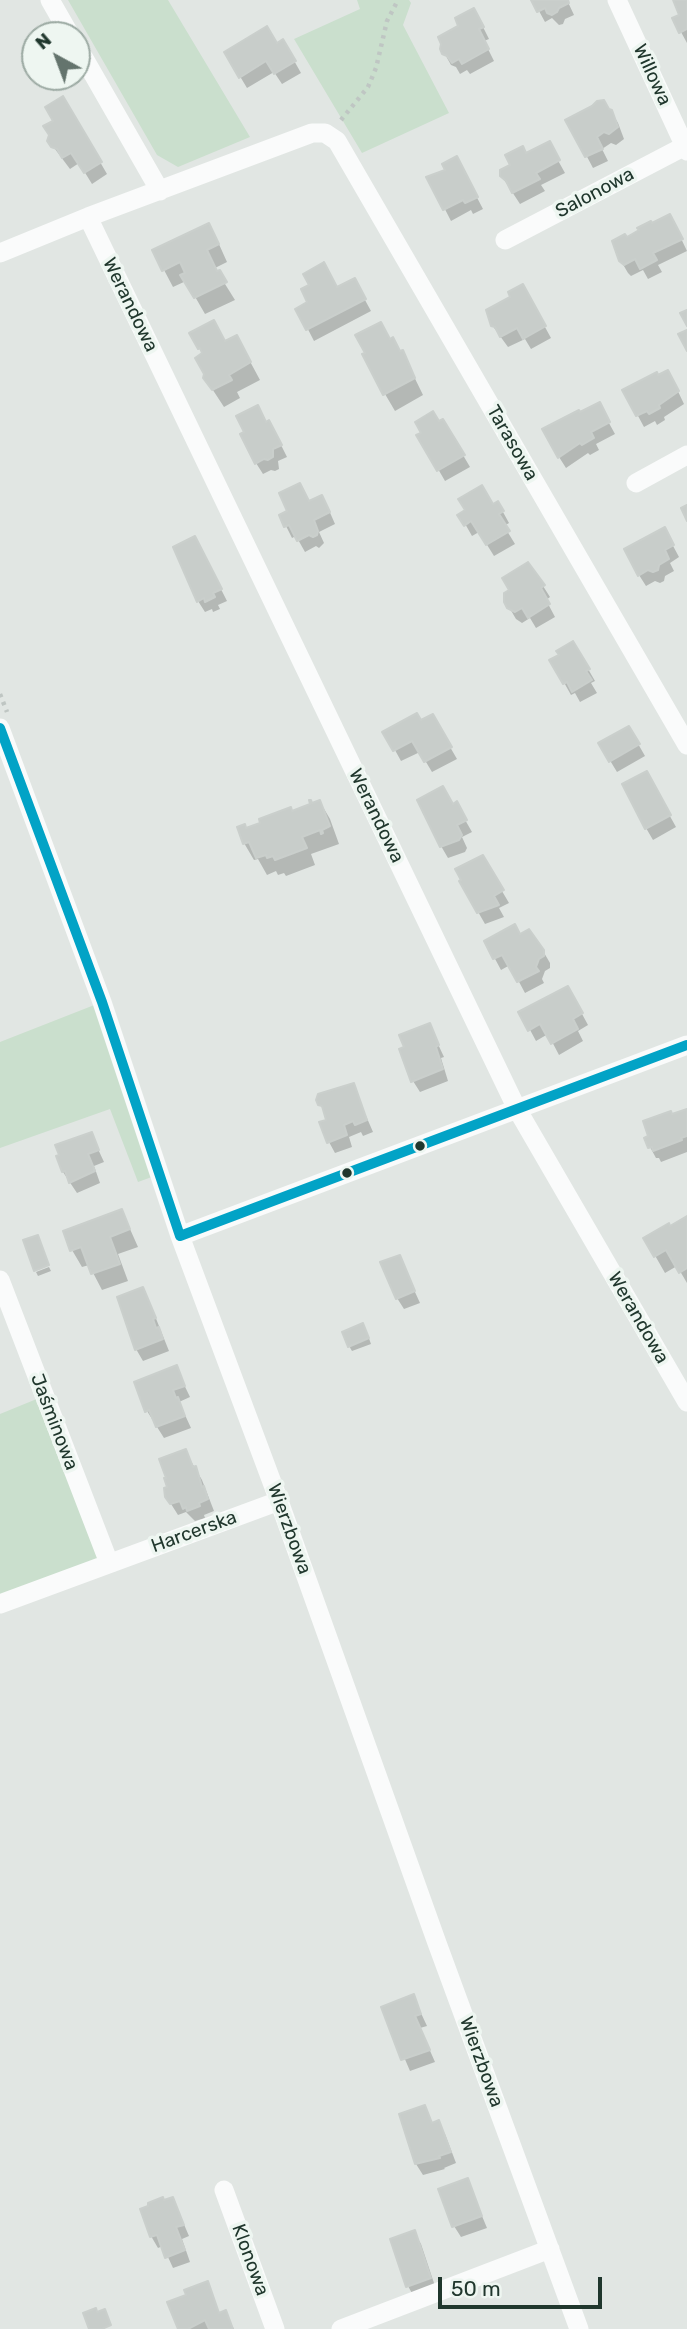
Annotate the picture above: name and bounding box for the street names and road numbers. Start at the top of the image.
street label: Willowa [628,41,676,109]
street label: Salonowa [552,163,638,223]
street label: Werandowa [97,254,163,356]
street label: Tarasowa [481,401,543,485]
street label: Werandowa [343,765,409,867]
street label: Werandowa [603,1268,673,1368]
street label: Jaśminowa [25,1371,83,1473]
street label: Wierzbowa [262,1481,316,1577]
street label: Harcerska [148,1506,240,1558]
street label: Wierzbowa [454,2014,508,2110]
street label: Klonowa [227,2221,273,2299]

